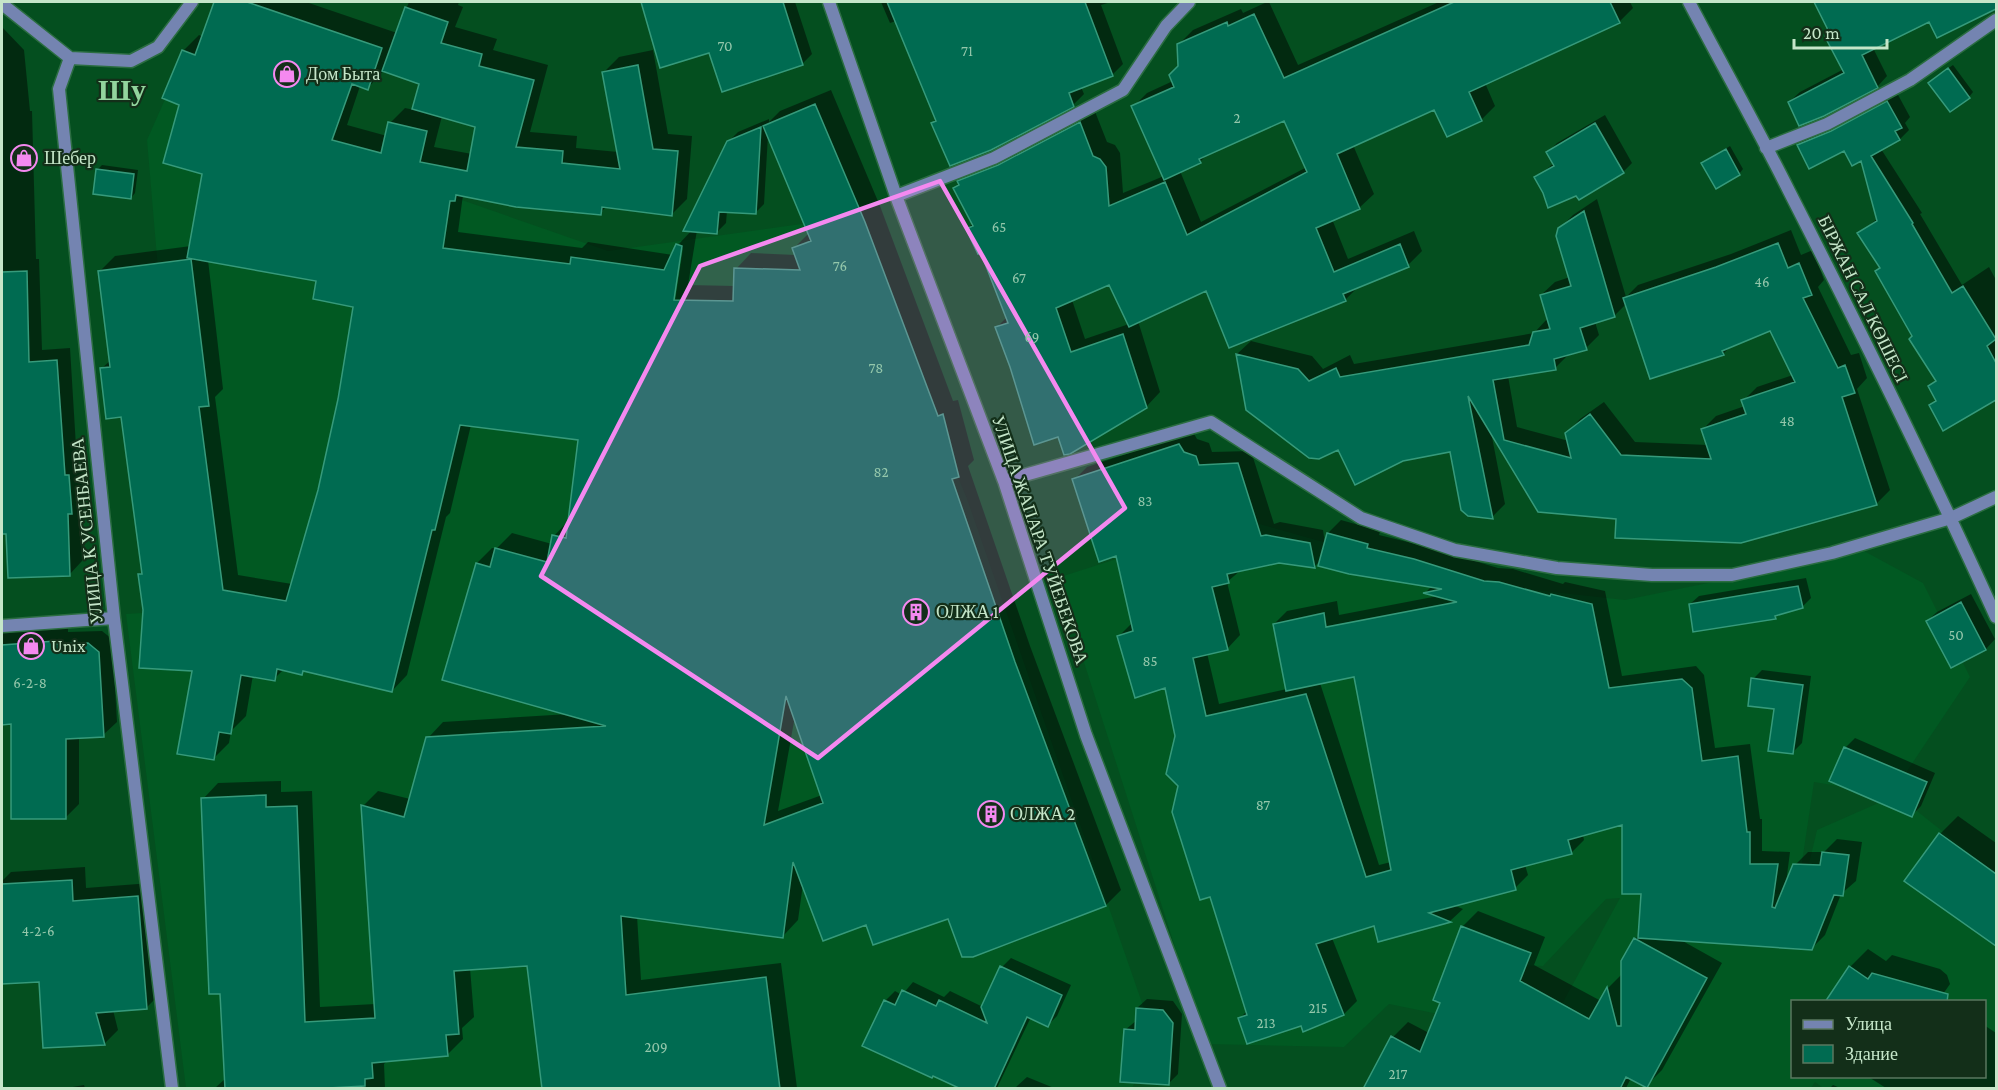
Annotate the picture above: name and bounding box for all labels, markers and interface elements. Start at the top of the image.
scale bar [1794,12,1887,50]
text: 20 m [1803,23,1840,43]
house number: 70 [717,38,733,54]
house number: 71 [961,43,973,59]
shop icon: Дом Быта [272,59,302,89]
place label: Дом Быта [306,64,380,84]
district label: Шу [98,73,146,106]
house number: 2 [1233,110,1241,126]
shop icon: Шебер [9,143,39,173]
place label: Шебер [44,148,96,168]
street label: БІРЖАН САЛ КӨШЕСІ [1814,212,1912,386]
house number: 65 [992,219,1006,235]
house number: 76 [833,258,847,274]
house number: 67 [1012,270,1026,286]
house number: 46 [1754,274,1770,290]
house number: 69 [1025,329,1039,345]
house number: 78 [869,360,883,376]
street label: УЛИЦА ЖАПАРА ТУЙЕБЕКОВА [988,413,1092,667]
house number: 48 [1779,413,1795,429]
street label: УЛИЦА К УСЕНБАЕВА [67,437,107,625]
house number: 82 [873,464,889,480]
house number: 83 [1138,493,1152,509]
building icon: ОЛЖА 1 [901,597,931,627]
place label: ОЛЖА 1 [936,602,999,622]
house number: 50 [1948,627,1964,643]
shop icon: Unix [16,631,46,661]
place label: Unix [51,636,86,656]
house number: 85 [1143,653,1157,669]
house number: 6-2-8 [13,675,47,691]
house number: 87 [1256,797,1270,813]
building icon: ОЛЖА 2 [976,799,1006,829]
place label: ОЛЖА 2 [1010,804,1075,824]
house number: 4-2-6 [21,923,55,939]
house number: 215 [1308,1000,1328,1016]
legend [1791,1000,1986,1078]
text: Улица [1845,1014,1892,1034]
house number: 213 [1256,1015,1276,1031]
house number: 209 [644,1039,668,1055]
text: Здание [1845,1044,1898,1064]
house number: 217 [1388,1066,1408,1082]

